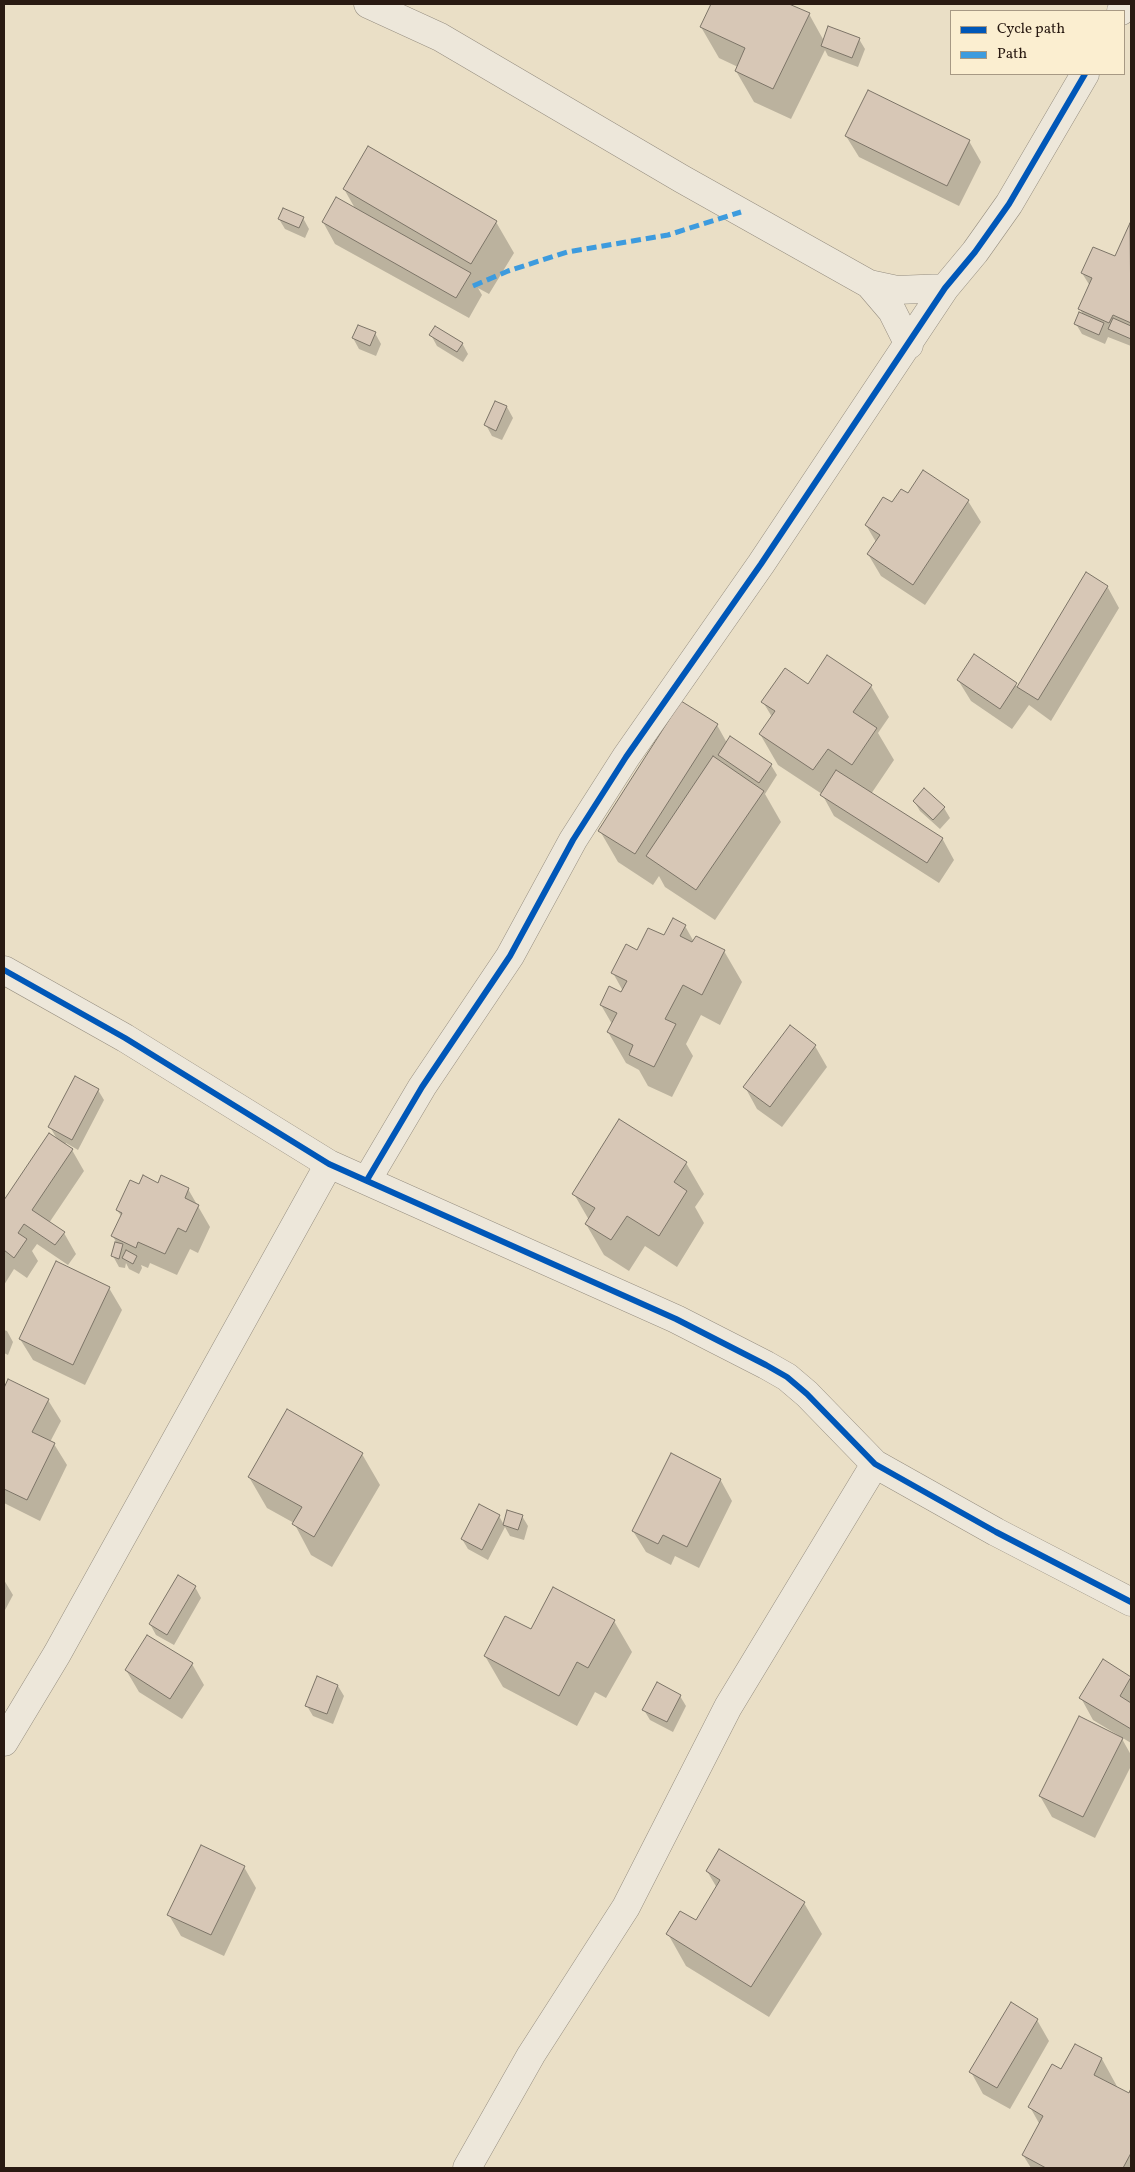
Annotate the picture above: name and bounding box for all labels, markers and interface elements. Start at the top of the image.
legend [950,10,1125,75]
text: Cycle path [997,19,1065,40]
text: Path [997,44,1027,65]

